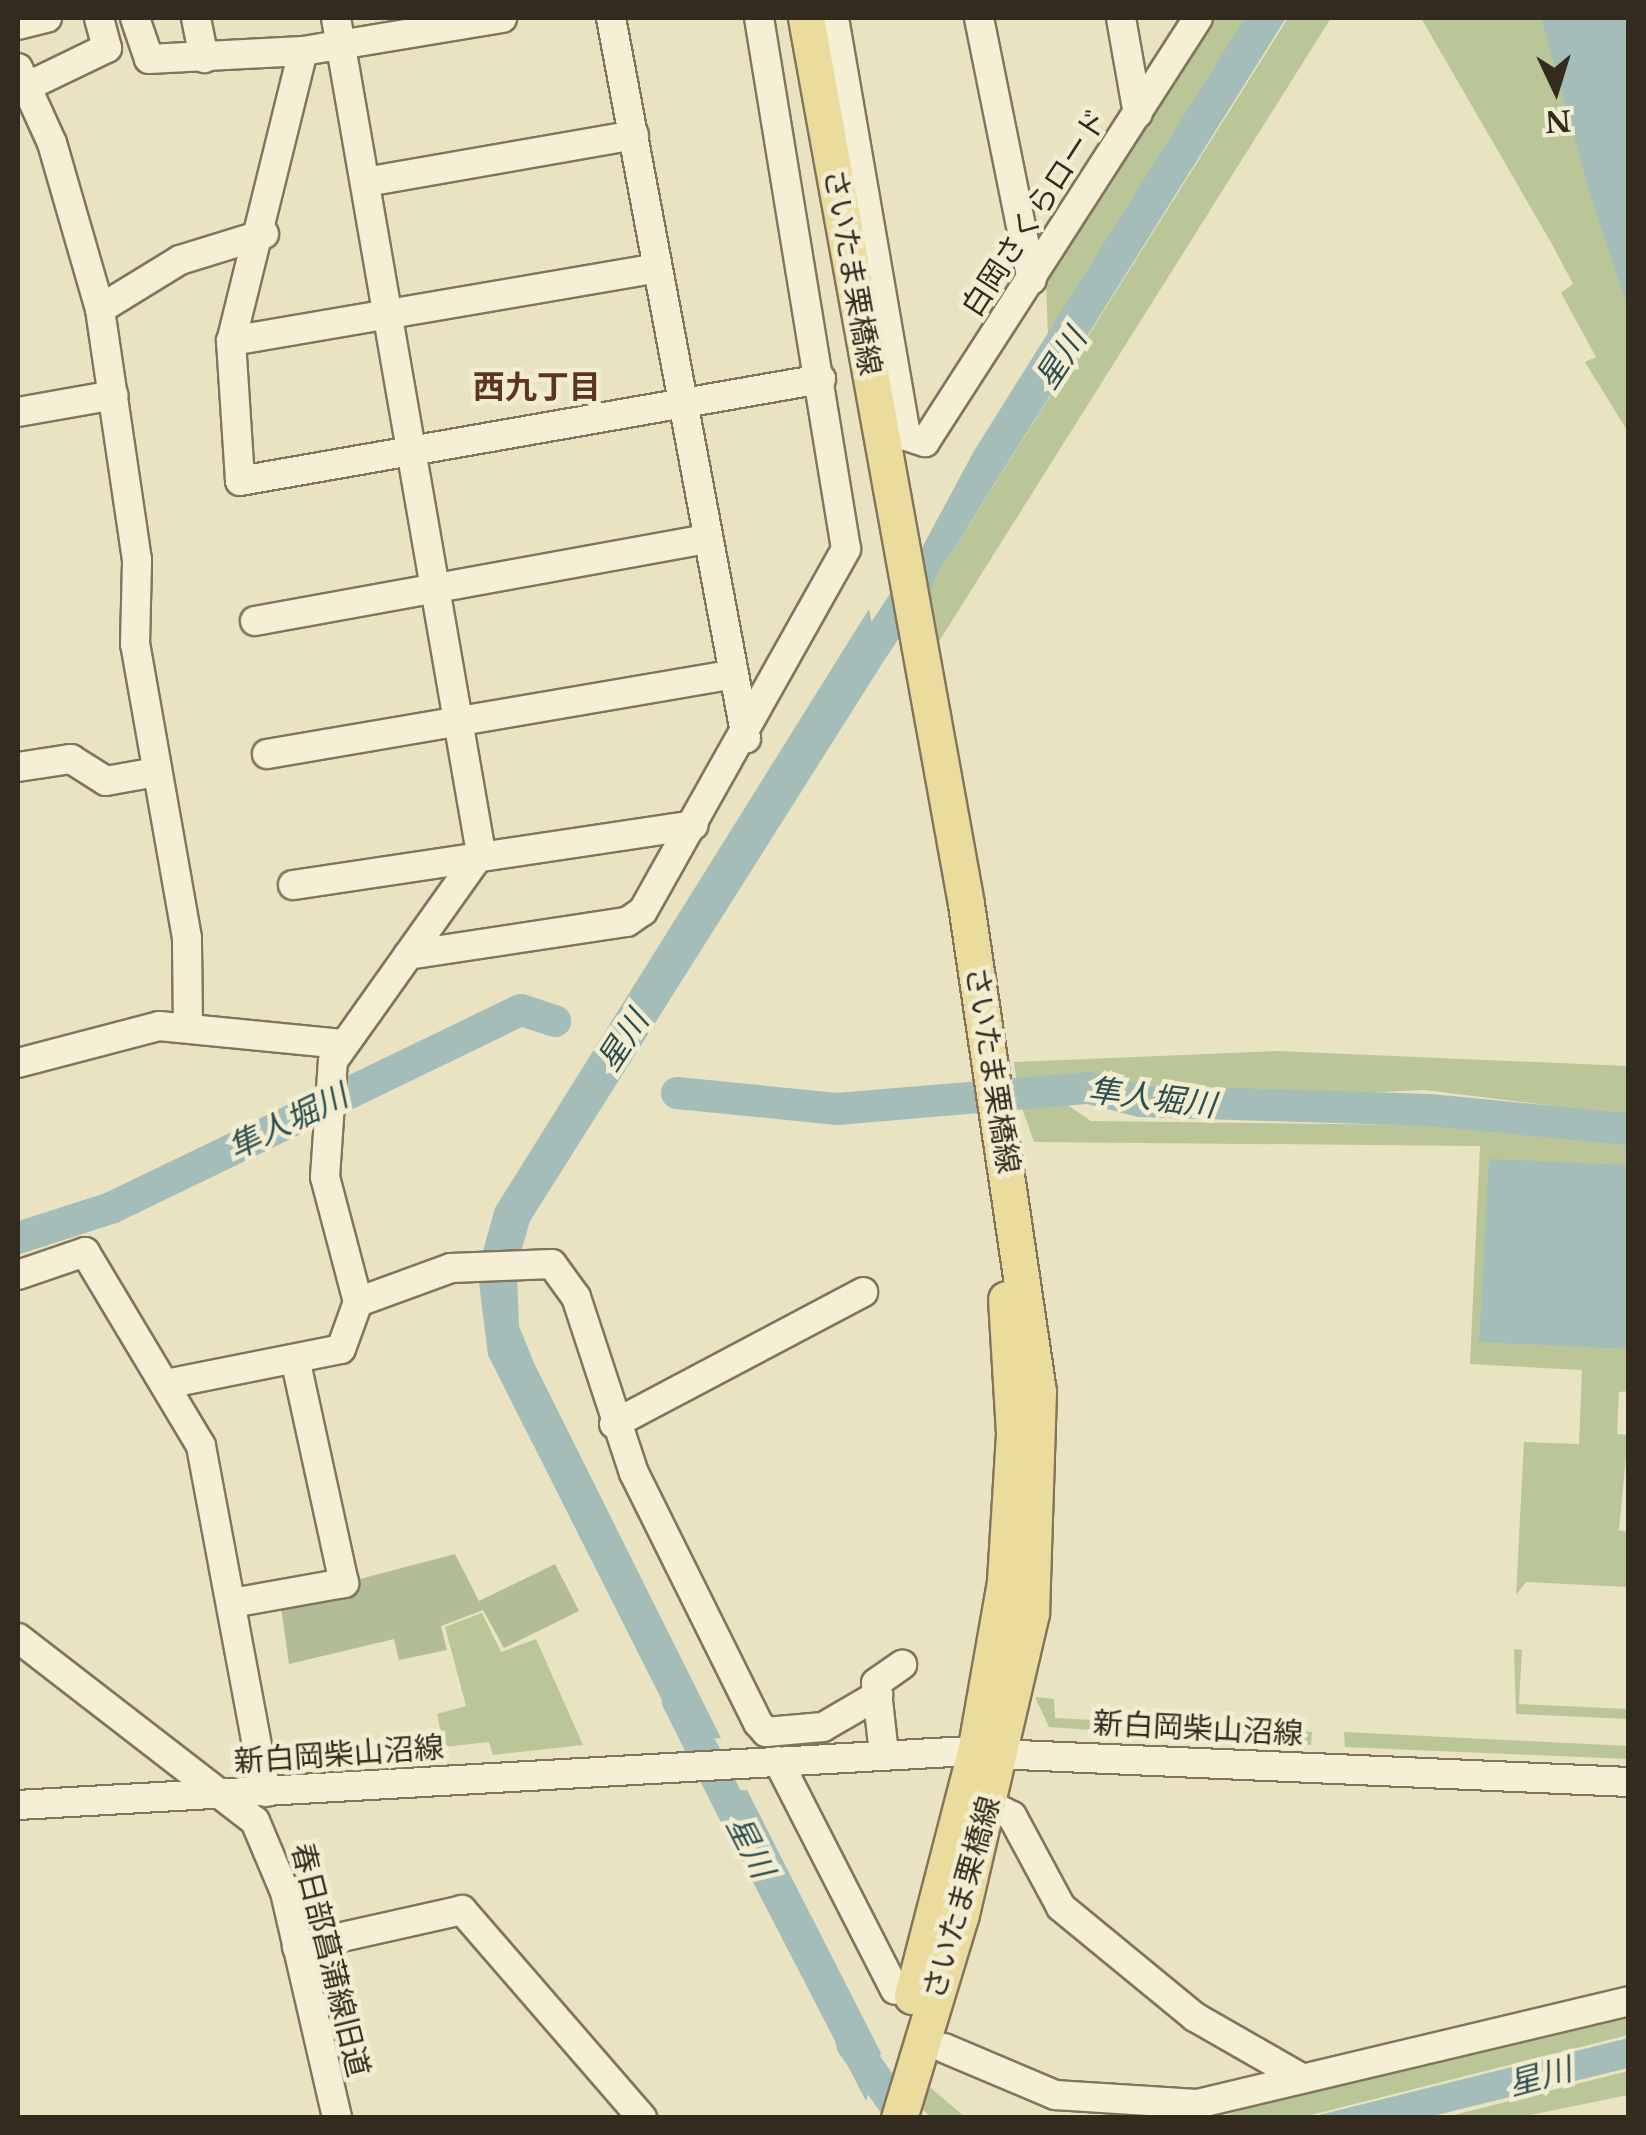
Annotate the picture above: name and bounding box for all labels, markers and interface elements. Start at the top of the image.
north arrow [1506,40,1606,140]
text: N [1544,102,1572,139]
street label: 白岡さくらロード [955,103,1115,323]
street label: さいたま栗橋線 [816,165,888,379]
water label: 星川 [1027,322,1095,396]
district label: 西九丁目 [473,368,601,406]
street label: さいたま栗橋線 [958,963,1026,1177]
water label: 星川 [589,1004,657,1078]
water label: 隼人堀川 [1086,1071,1218,1125]
water label: 隼人堀川 [222,1077,354,1167]
street label: 新白岡柴山沼線 [1092,1706,1304,1752]
street label: 新白岡柴山沼線 [233,1730,445,1780]
street label: さいたま栗橋線 [916,1792,1008,2004]
water label: 星川 [718,1810,782,1884]
street label: 春日部菖蒲線旧道 [284,1839,376,2081]
water label: 星川 [1504,2050,1576,2104]

